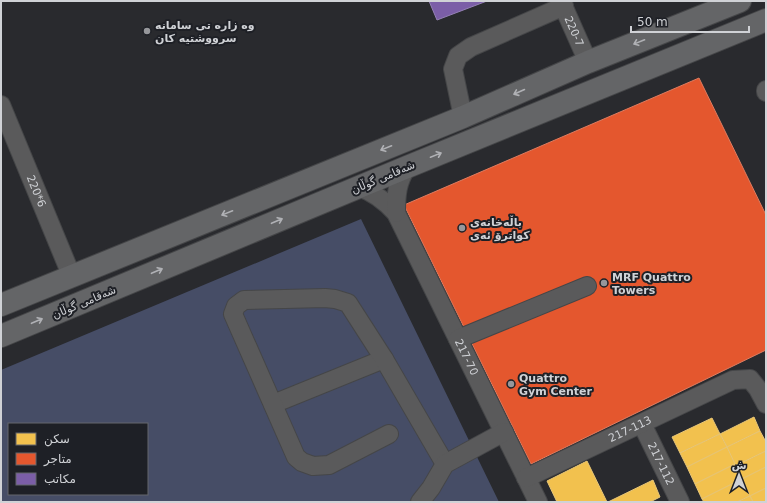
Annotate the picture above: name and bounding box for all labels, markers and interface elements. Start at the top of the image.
scale bar [631,8,749,34]
street label: 220-7 [561,14,586,49]
text: 50 m [637,15,668,29]
place label: وه زاره تى سامانه سرووشتيه كان [155,19,255,45]
marker: وه زاره تى سامانه سرووشتيه كان [142,26,152,36]
one-way arrow [633,38,645,46]
one-way arrow [513,89,525,96]
one-way arrow [381,145,393,152]
one-way arrow [429,151,441,158]
street label: شەقامی گوڵان [349,157,417,197]
street label: 220*6 [24,173,48,209]
one-way arrow [222,210,234,218]
place label: باڵەخانەی کواترۆ ئەی [470,215,530,242]
one-way arrow [270,217,282,224]
marker: باڵەخانەی کواترۆ ئەی [457,223,467,233]
one-way arrow [150,267,162,274]
place label: MRF Quattro Towers [612,271,691,297]
marker: MRF Quattro Towers [599,278,609,288]
street label: شەقامی گوڵان [50,282,118,322]
one-way arrow [31,317,43,325]
street label: 217-70 [452,337,481,378]
place label: Quattro Gym Center [519,372,593,398]
marker: Quattro Gym Center [506,379,516,389]
street label: 217-113 [607,414,654,445]
legend [8,423,148,495]
text: سكن [44,432,70,447]
street label: 217-112 [645,440,677,487]
text: متاجر [43,452,72,467]
north arrow [719,455,759,495]
text: ش [731,459,747,472]
text: مكاتب [44,472,76,486]

